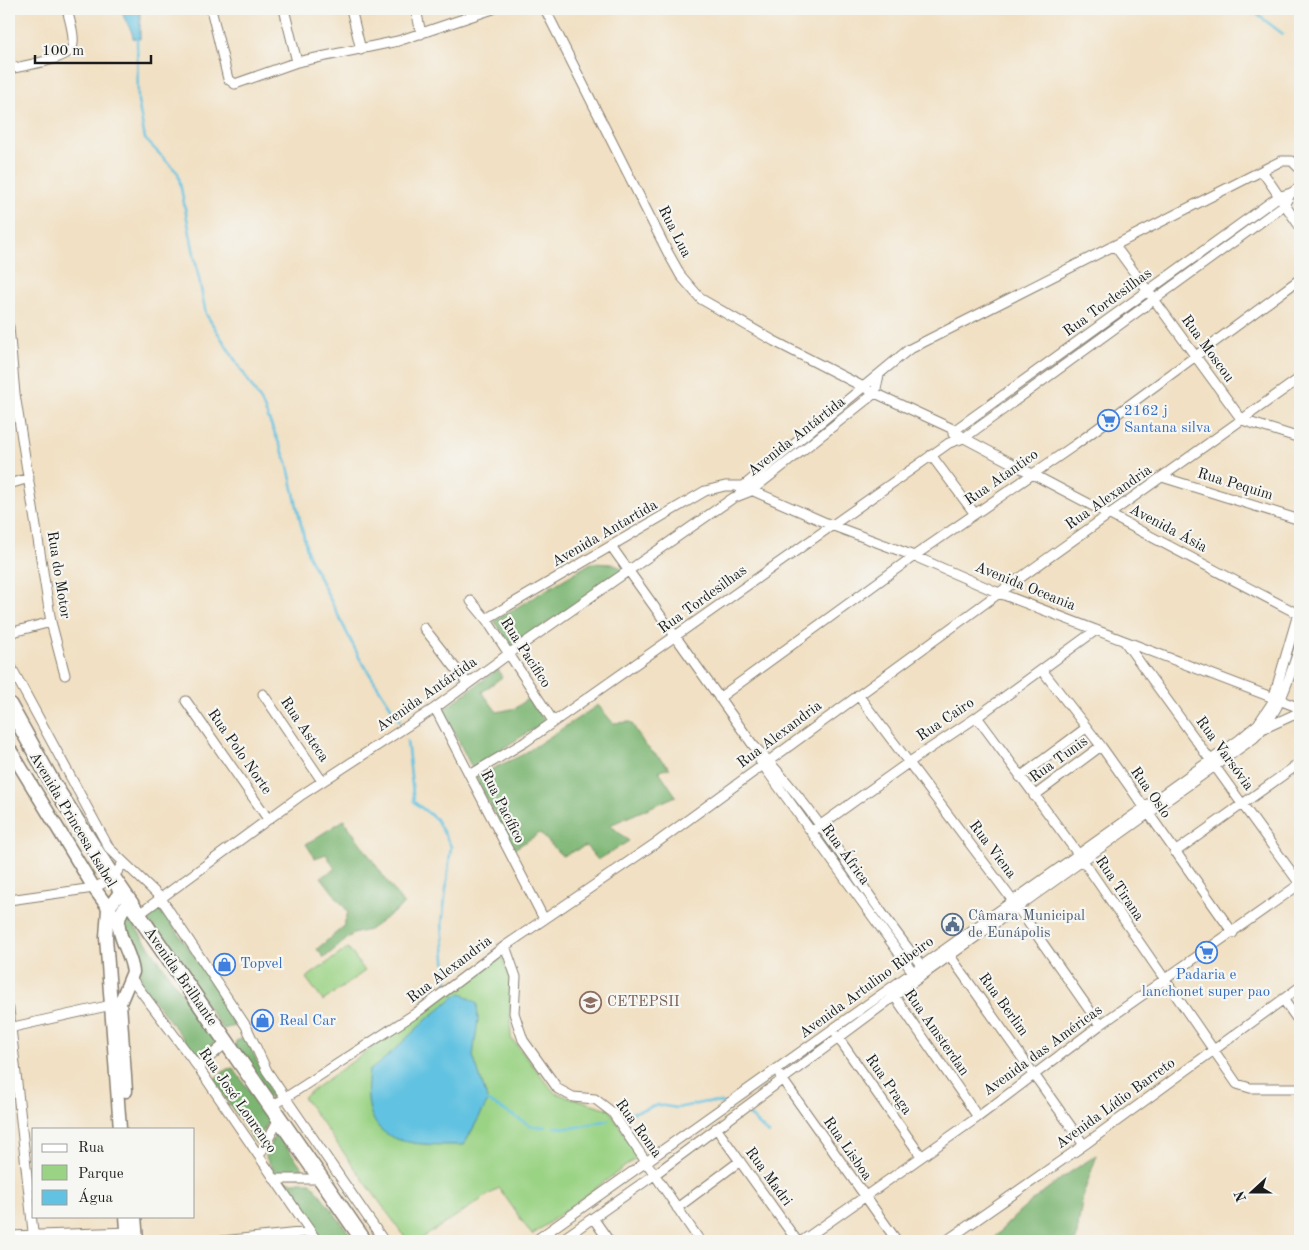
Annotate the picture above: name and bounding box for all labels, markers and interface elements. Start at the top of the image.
scale bar [35,32,151,64]
text: 100 m [42,44,84,59]
street label: Rua Lua [655,204,694,261]
street label: Rua Tordesilhas [1061,266,1155,340]
street label: Rua Moscou [1178,313,1236,385]
street label: Avenida Antártida [745,394,849,480]
place label: 2162 j Santana silva [1124,404,1211,436]
supermarket icon: 2162 j Santana silva [1096,408,1120,432]
street label: Rua Atantico [963,447,1041,509]
street label: Rua Alexandria [1063,462,1155,533]
street label: Rua Pequim [1195,466,1275,504]
street label: Avenida Antartida [550,497,661,570]
street label: Avenida Ásia [1127,500,1211,556]
street label: Rua do Motor [44,530,72,620]
street label: Avenida Oceania [973,560,1078,614]
street label: Rua Tordesilhas [656,563,750,637]
street label: Rua Pacifico [497,615,553,691]
street label: Avenida Antártida [374,654,481,735]
street label: Rua Asteca [277,695,331,766]
street label: Rua Cairo [915,695,977,745]
street label: Rua Alexandria [735,698,826,772]
street label: Rua Polo Norte [204,707,274,797]
street label: Rua Varsóvia [1192,714,1256,794]
street label: Rua Tunis [1027,734,1091,786]
street label: Avenida Princesa Isabel [26,750,118,890]
street label: Rua Oslo [1127,765,1173,821]
street label: Rua Pacífico [477,768,527,846]
street label: Rua Viena [966,818,1019,882]
street label: Rua África [818,820,875,889]
street label: Rua Tirana [1092,854,1146,924]
place label: Câmara Municipal de Eunápolis [968,909,1085,941]
public building icon: Câmara Municipal de Eunápolis [940,913,964,937]
street label: Avenida Brilhante [140,925,220,1029]
street label: Rua Alexandria [405,933,496,1007]
street label: Avenida Artulino Ribeiro [797,934,937,1042]
supermarket icon: Padaria e lanchonet super pao [1194,940,1218,964]
shop icon: Topvel [212,952,236,976]
place label: Topvel [240,957,282,972]
place label: Padaria e lanchonet super pao [1142,968,1270,1000]
street label: Rua Berlim [975,971,1031,1039]
street label: Rua Amsterdan [901,987,971,1079]
school or university icon: CETEPSII [579,990,603,1014]
place label: CETEPSII [607,995,680,1010]
street label: Avenida das Américas [981,1003,1105,1099]
shop icon: Real Car [251,1009,275,1033]
place label: Real Car [279,1014,336,1029]
street label: Rua José Lourenço [195,1046,279,1156]
street label: Rua Praga [862,1052,914,1118]
street label: Avenida Lídio Barreto [1054,1056,1178,1152]
street label: Rua Roma [612,1097,664,1161]
street label: Rua Lisboa [820,1115,875,1184]
legend [32,1128,195,1218]
text: Rua [78,1141,105,1156]
street label: Rua Madri [742,1145,794,1209]
text: Parque [78,1167,124,1182]
north arrow [1226,1168,1276,1218]
text: Água [78,1188,114,1206]
text: N [1232,1189,1249,1204]

